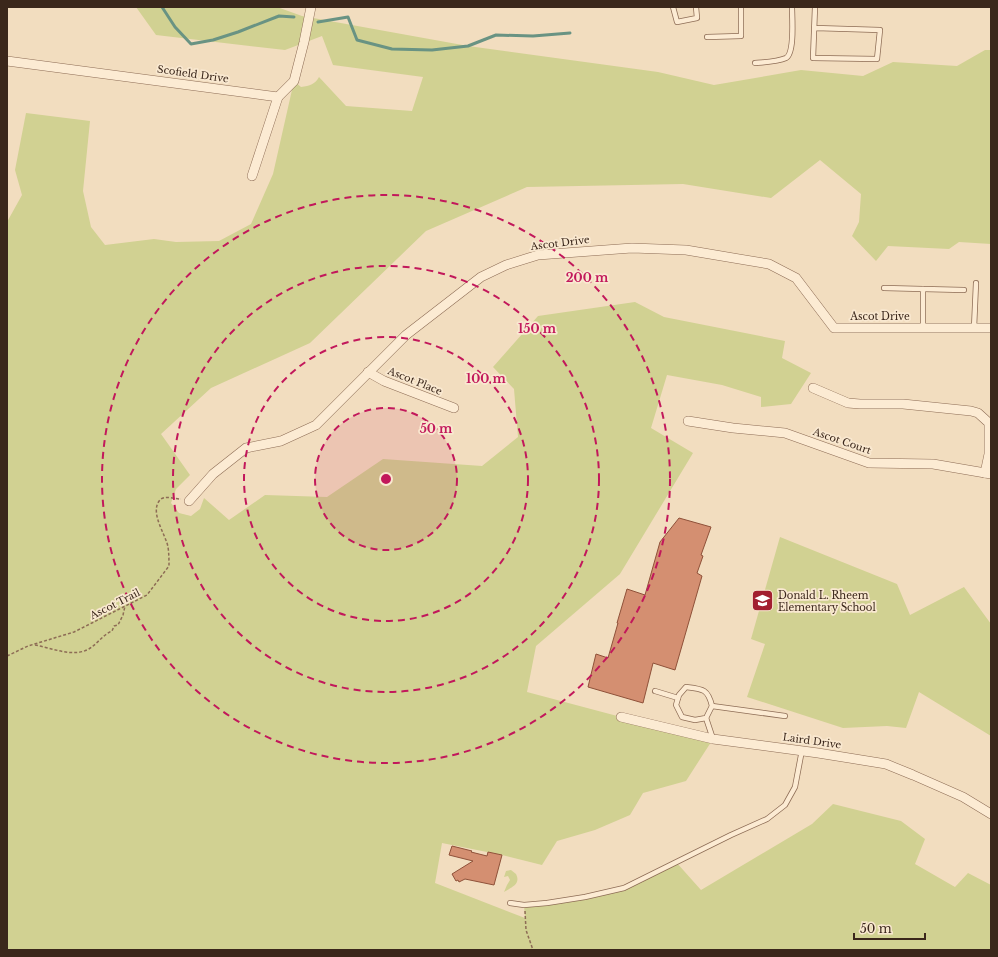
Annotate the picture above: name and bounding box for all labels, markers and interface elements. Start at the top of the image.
street label: Scofield Drive [156,63,230,85]
street label: Ascot Drive [529,233,591,253]
text: 200 m [566,270,609,285]
street label: Ascot Drive [849,310,910,323]
text: 150 m [518,321,557,336]
street label: Ascot Place [385,364,444,398]
text: 100 m [466,371,507,386]
text: 50 m [420,421,453,436]
street label: Ascot Court [810,425,873,457]
centre of rings [379,472,393,486]
street label: Ascot Trail [87,586,142,623]
school or university icon: Donald L. Rheem Elementary School [750,588,776,614]
place label: Donald L. Rheem Elementary School [778,589,876,614]
street label: Laird Drive [782,730,842,752]
scale bar [854,915,925,941]
text: 50 m [860,921,892,936]

